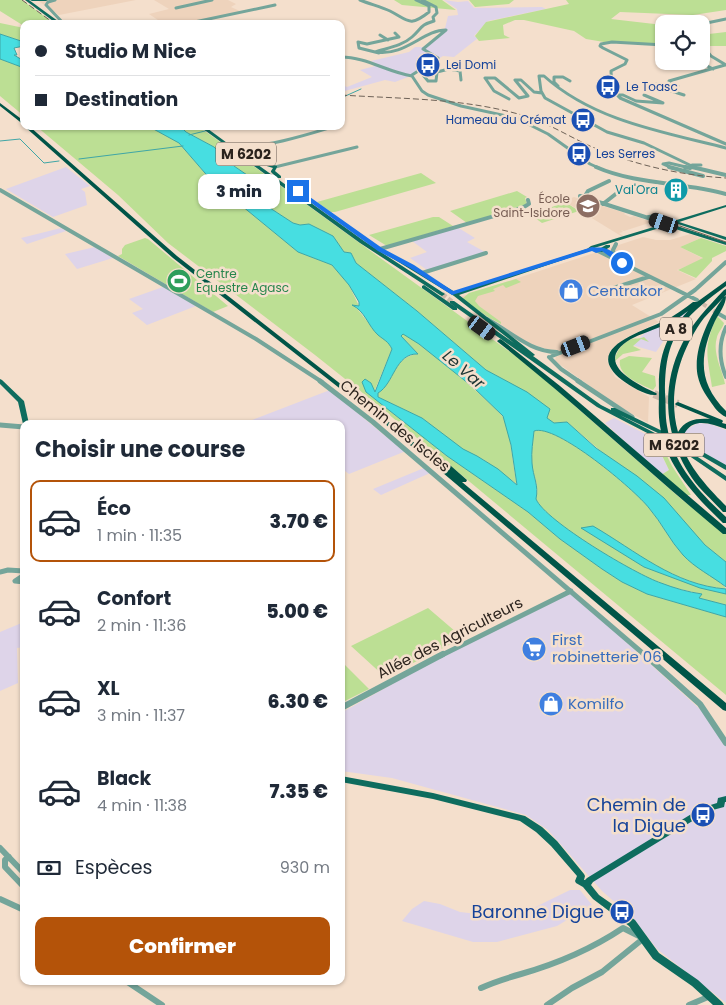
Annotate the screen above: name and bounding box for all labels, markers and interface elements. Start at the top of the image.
map controls [655,15,710,70]
button: locate [655,15,710,70]
text: Studio M Nice [65,38,196,65]
bus stop icon: Lei Domi [415,52,441,78]
place label: Lei Domi [446,56,496,73]
bus stop icon: Le Toasc [595,74,621,100]
place label: Le Toasc [626,78,678,95]
text: Destination [65,86,178,113]
bus stop icon: Hameau du Crémat [570,107,596,133]
place label: Hameau du Crémat [446,111,566,128]
bus stop icon: Les Serres [566,141,592,167]
road number: M 6202 [216,142,276,166]
place label: Les Serres [596,145,655,162]
callout: 3 min [198,174,280,208]
building icon: Val'Ora [663,177,689,203]
text: 3 min [216,180,262,203]
route end [287,180,309,202]
place label: Val'Ora [615,181,658,198]
place label: École Saint-Isidore [493,190,570,221]
school or university icon: École Saint-Isidore [575,193,601,219]
car [647,211,680,235]
route start [611,252,633,274]
place label: Centre Equestre Agasc [196,265,289,296]
sports icon: Centre Equestre Agasc [166,268,192,294]
shop icon: Centrakor [558,278,584,304]
place label: Centrakor [588,280,663,301]
car [465,313,498,343]
road number: A 8 [660,318,692,340]
car [559,334,592,358]
water label: Le Var [438,345,491,395]
street label: Chemin des Iscles [336,375,455,477]
text: Choisir une course [35,434,245,465]
road number: M 6202 [644,434,704,456]
text: Éco [97,495,131,522]
icon: car [37,499,82,544]
text: 3.70 € [270,508,328,535]
text: 1 min · 11:35 [97,524,182,547]
text: Confort [97,585,171,612]
icon: car [37,589,82,634]
street label: Allée des Agriculteurs [373,592,526,683]
text: 5.00 € [266,598,328,625]
text: 2 min · 11:36 [97,614,186,637]
place label: First robinetterie 06 [552,629,662,667]
supermarket icon: First robinetterie 06 [521,636,547,662]
text: XL [97,675,120,702]
icon: car [37,679,82,724]
text: 6.30 € [267,688,328,715]
shop icon: Komilfo [538,691,564,717]
place label: Komilfo [568,693,624,714]
text: 3 min · 11:37 [97,704,185,727]
text: Black [97,765,151,792]
icon: car [37,769,82,814]
text: 7.35 € [270,778,328,805]
place label: Chemin de la Digue [587,792,686,838]
text: 4 min · 11:38 [97,794,187,817]
bus stop icon: Chemin de la Digue [690,802,716,828]
icon: cash [35,854,63,882]
text: Espèces [75,854,153,881]
text: 930 m [280,856,330,879]
place label: Baronne Digue [472,899,604,924]
bus stop icon: Baronne Digue [609,899,635,925]
button: Confirmer [35,917,330,975]

